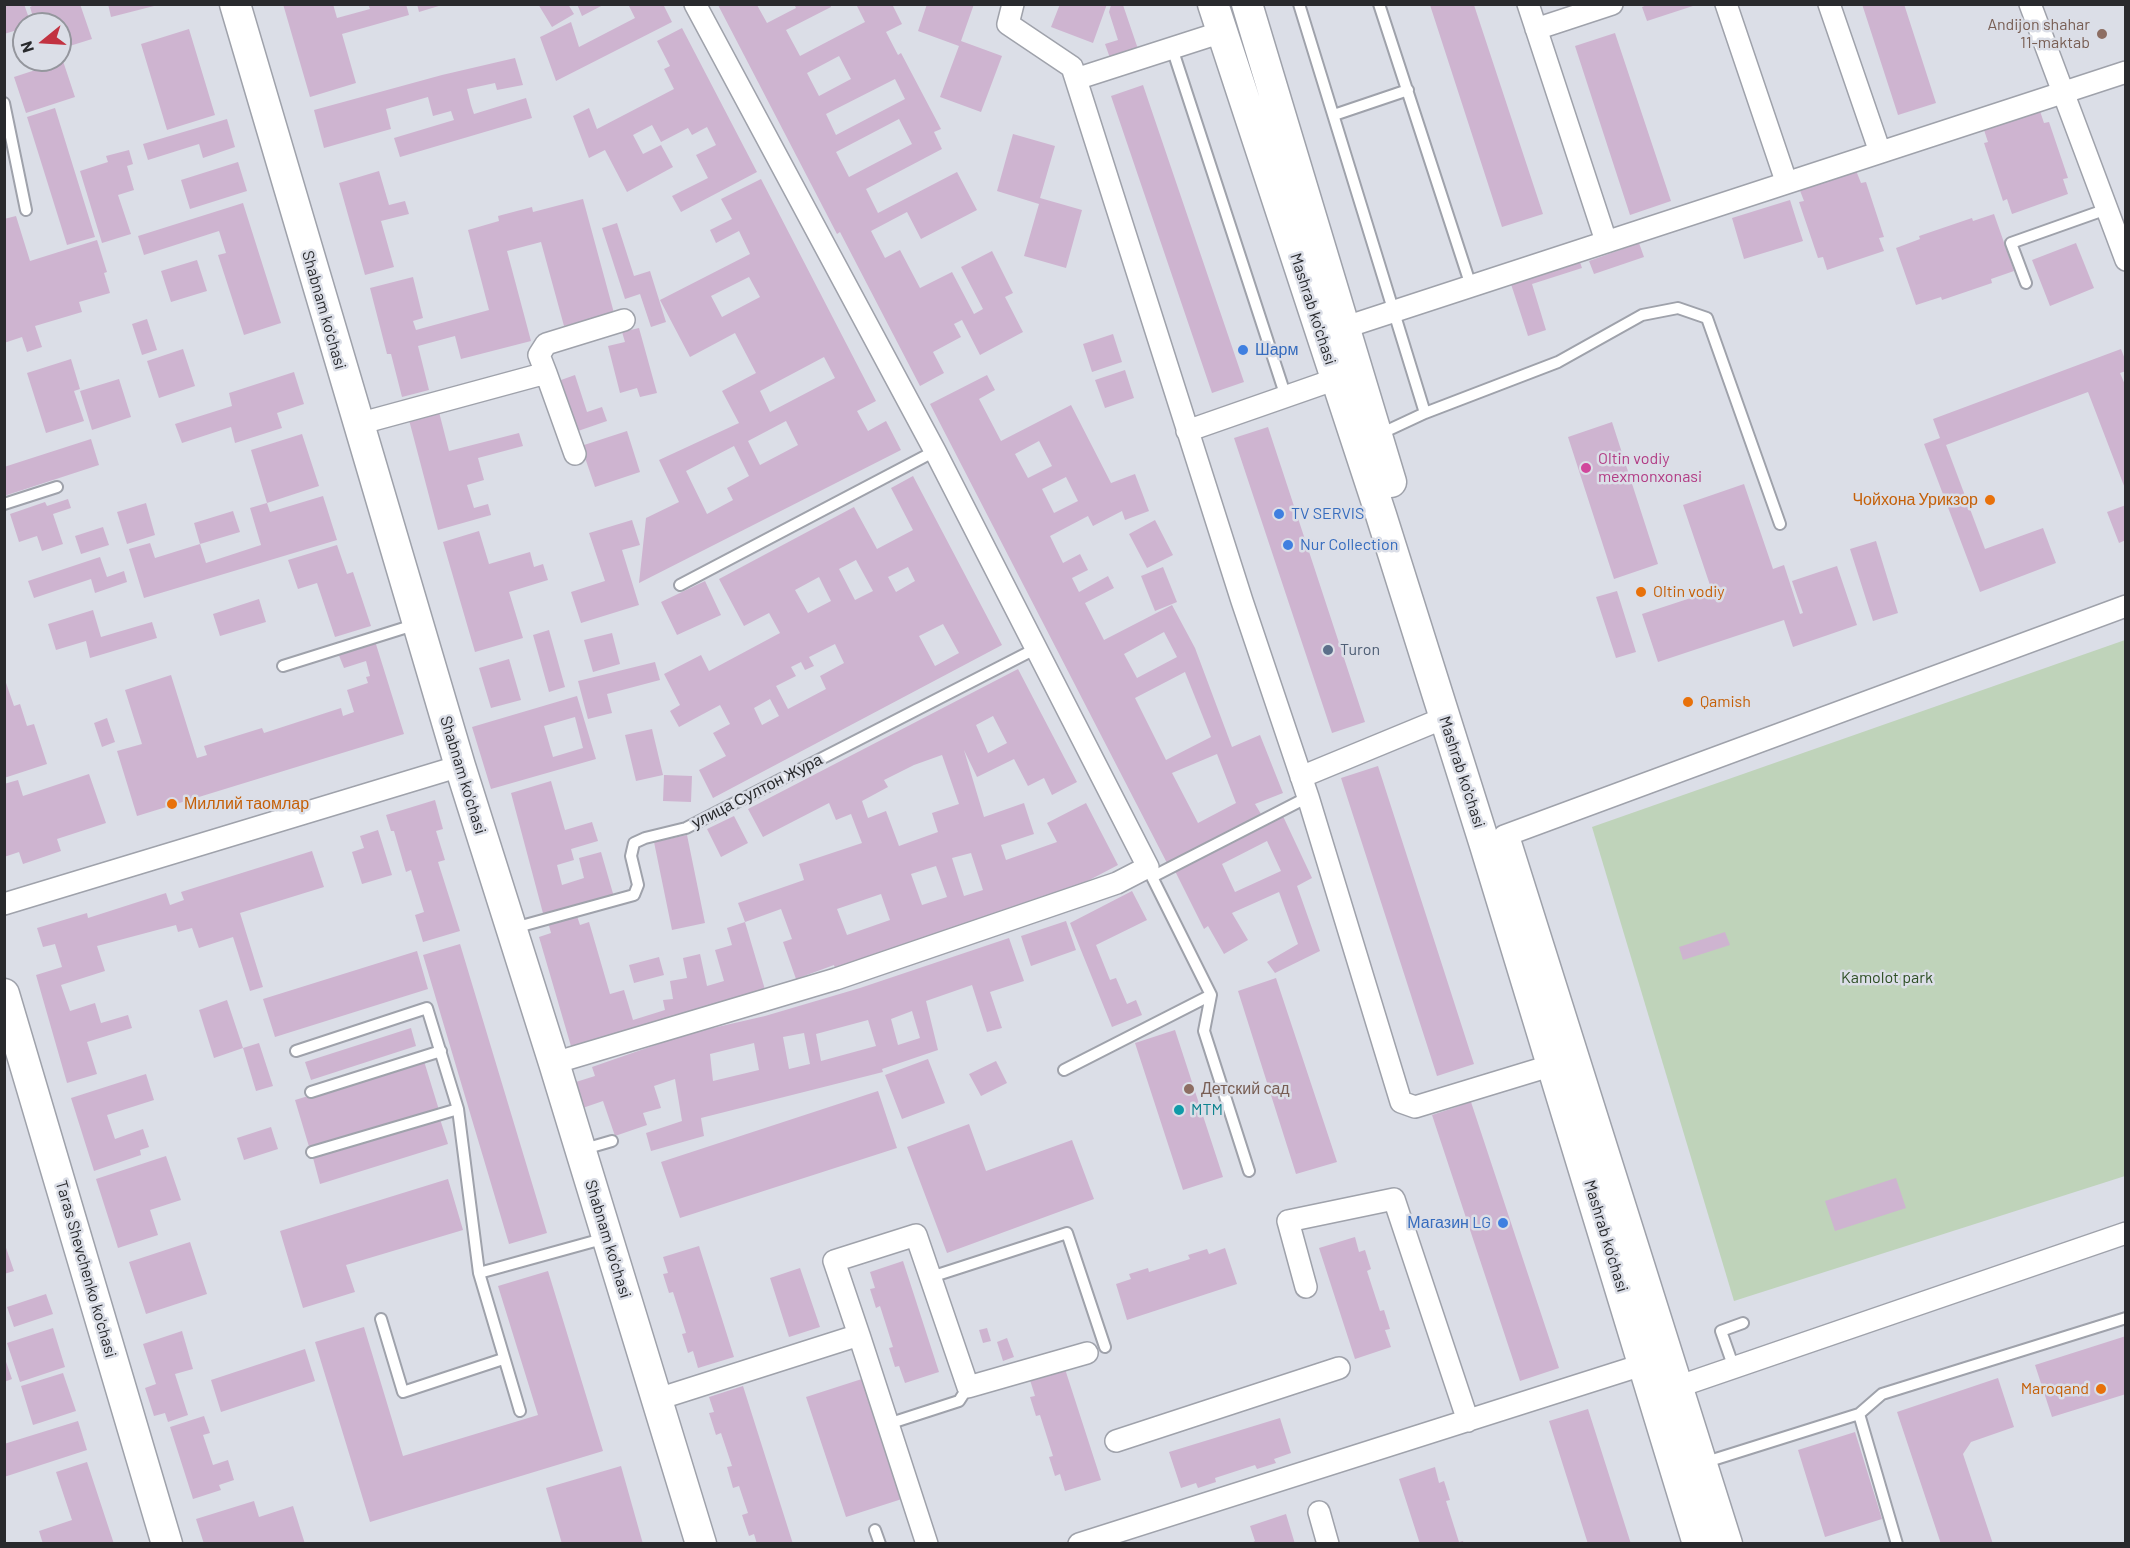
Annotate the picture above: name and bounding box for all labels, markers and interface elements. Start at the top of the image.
north arrow [12,12,72,72]
place label: Andijon shahar 11-maktab [1987,15,2090,53]
marker: Andijon shahar 11-maktab [2095,27,2109,41]
text: N [16,39,37,55]
street label: Shabnam ko'chasi [298,248,350,372]
street label: Mashrab ko'chasi [1286,251,1340,367]
place label: Шарм [1255,340,1298,360]
marker: Шарм [1236,343,1250,357]
place label: Oltin vodiy mexmonxonasi [1598,449,1702,487]
marker: Oltin vodiy mexmonxonasi [1579,461,1593,475]
place label: Чойхона Урикзор [1852,490,1978,510]
marker: Чойхона Урикзор [1983,493,1997,507]
place label: TV SERVIS [1291,504,1364,524]
marker: TV SERVIS [1272,507,1286,521]
place label: Nur Collection [1300,535,1398,555]
marker: Nur Collection [1281,538,1295,552]
place label: Oltin vodiy [1653,582,1725,602]
marker: Oltin vodiy [1634,585,1648,599]
place label: Turon [1340,640,1380,660]
marker: Turon [1321,643,1335,657]
place label: Qamish [1700,692,1751,712]
marker: Qamish [1681,695,1695,709]
street label: Shabnam ko'chasi [436,714,490,836]
street label: Mashrab ko'chasi [1435,714,1489,830]
street label: улица Султон Жура [688,750,826,832]
place label: Миллий таомлар [184,794,309,814]
marker: Миллий таомлар [165,797,179,811]
park label: Kamolot park [1841,968,1933,988]
place label: Детский сад [1201,1079,1290,1099]
marker: Детский сад [1182,1082,1196,1096]
place label: MTM [1191,1100,1223,1120]
marker: MTM [1172,1103,1186,1117]
street label: Taras Shevchenko ko'chasi [51,1178,121,1360]
street label: Shabnam ko'chasi [581,1178,635,1300]
street label: Mashrab ko'chasi [1580,1178,1632,1294]
place label: Магазин LG [1407,1213,1491,1233]
marker: Магазин LG [1496,1216,1510,1230]
place label: Maroqand [2021,1379,2089,1399]
marker: Maroqand [2094,1382,2108,1396]

